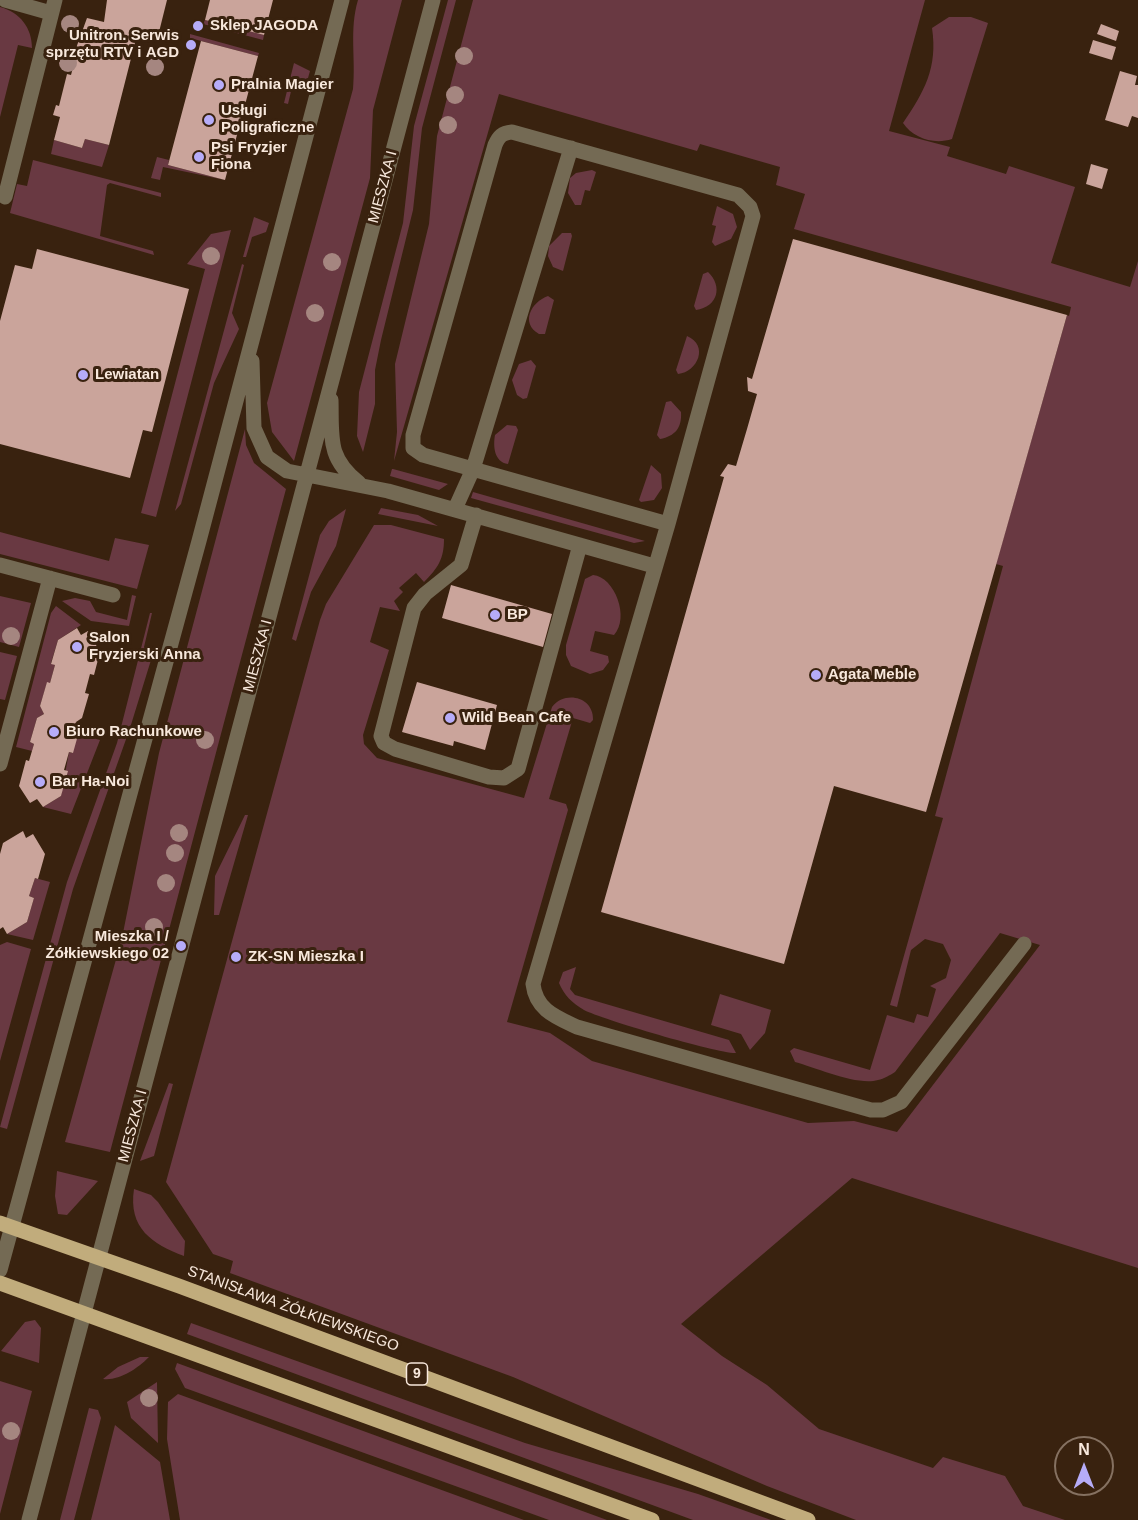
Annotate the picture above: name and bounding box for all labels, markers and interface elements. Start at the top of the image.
place label: Sklep JAGODA [210,17,318,35]
marker: Sklep JAGODA [191,19,205,33]
place label: Unitron. Serwis sprzętu RTV i AGD [46,27,179,62]
marker: Unitron. Serwis sprzętu RTV i AGD [184,38,198,52]
place label: Pralnia Magier [231,76,334,94]
marker: Pralnia Magier [212,78,226,92]
place label: Usługi Poligraficzne [221,102,314,137]
marker: Usługi Poligraficzne [202,113,216,127]
place label: Psi Fryzjer Fiona [211,139,287,174]
street label: MIESZKA I [365,149,401,225]
marker: Psi Fryzjer Fiona [192,150,206,164]
place label: Lewiatan [95,366,159,384]
marker: Lewiatan [76,368,90,382]
place label: BP [507,606,528,624]
marker: BP [488,608,502,622]
street label: MIESZKA I [240,618,276,694]
place label: Salon Fryzjerski Anna [89,629,201,664]
marker: Salon Fryzjerski Anna [70,640,84,654]
place label: Agata Meble [828,666,916,684]
marker: Agata Meble [809,668,823,682]
place label: Wild Bean Cafe [462,709,571,727]
marker: Wild Bean Cafe [443,711,457,725]
place label: Biuro Rachunkowe [66,723,202,741]
marker: Biuro Rachunkowe [47,725,61,739]
place label: Bar Ha-Noi [52,773,130,791]
marker: Bar Ha-Noi [33,775,47,789]
place label: Mieszka I / Żółkiewskiego 02 [46,928,169,963]
marker: Mieszka I / Żółkiewskiego 02 [174,939,188,953]
place label: ZK-SN Mieszka I [248,948,364,966]
marker: ZK-SN Mieszka I [229,950,243,964]
street label: MIESZKA I [115,1088,151,1164]
street label: STANISŁAWA ŻÓŁKIEWSKIEGO [185,1262,401,1356]
road number: 9 [406,1363,428,1385]
north arrow [1054,1436,1114,1496]
text: N [1078,1441,1090,1458]

